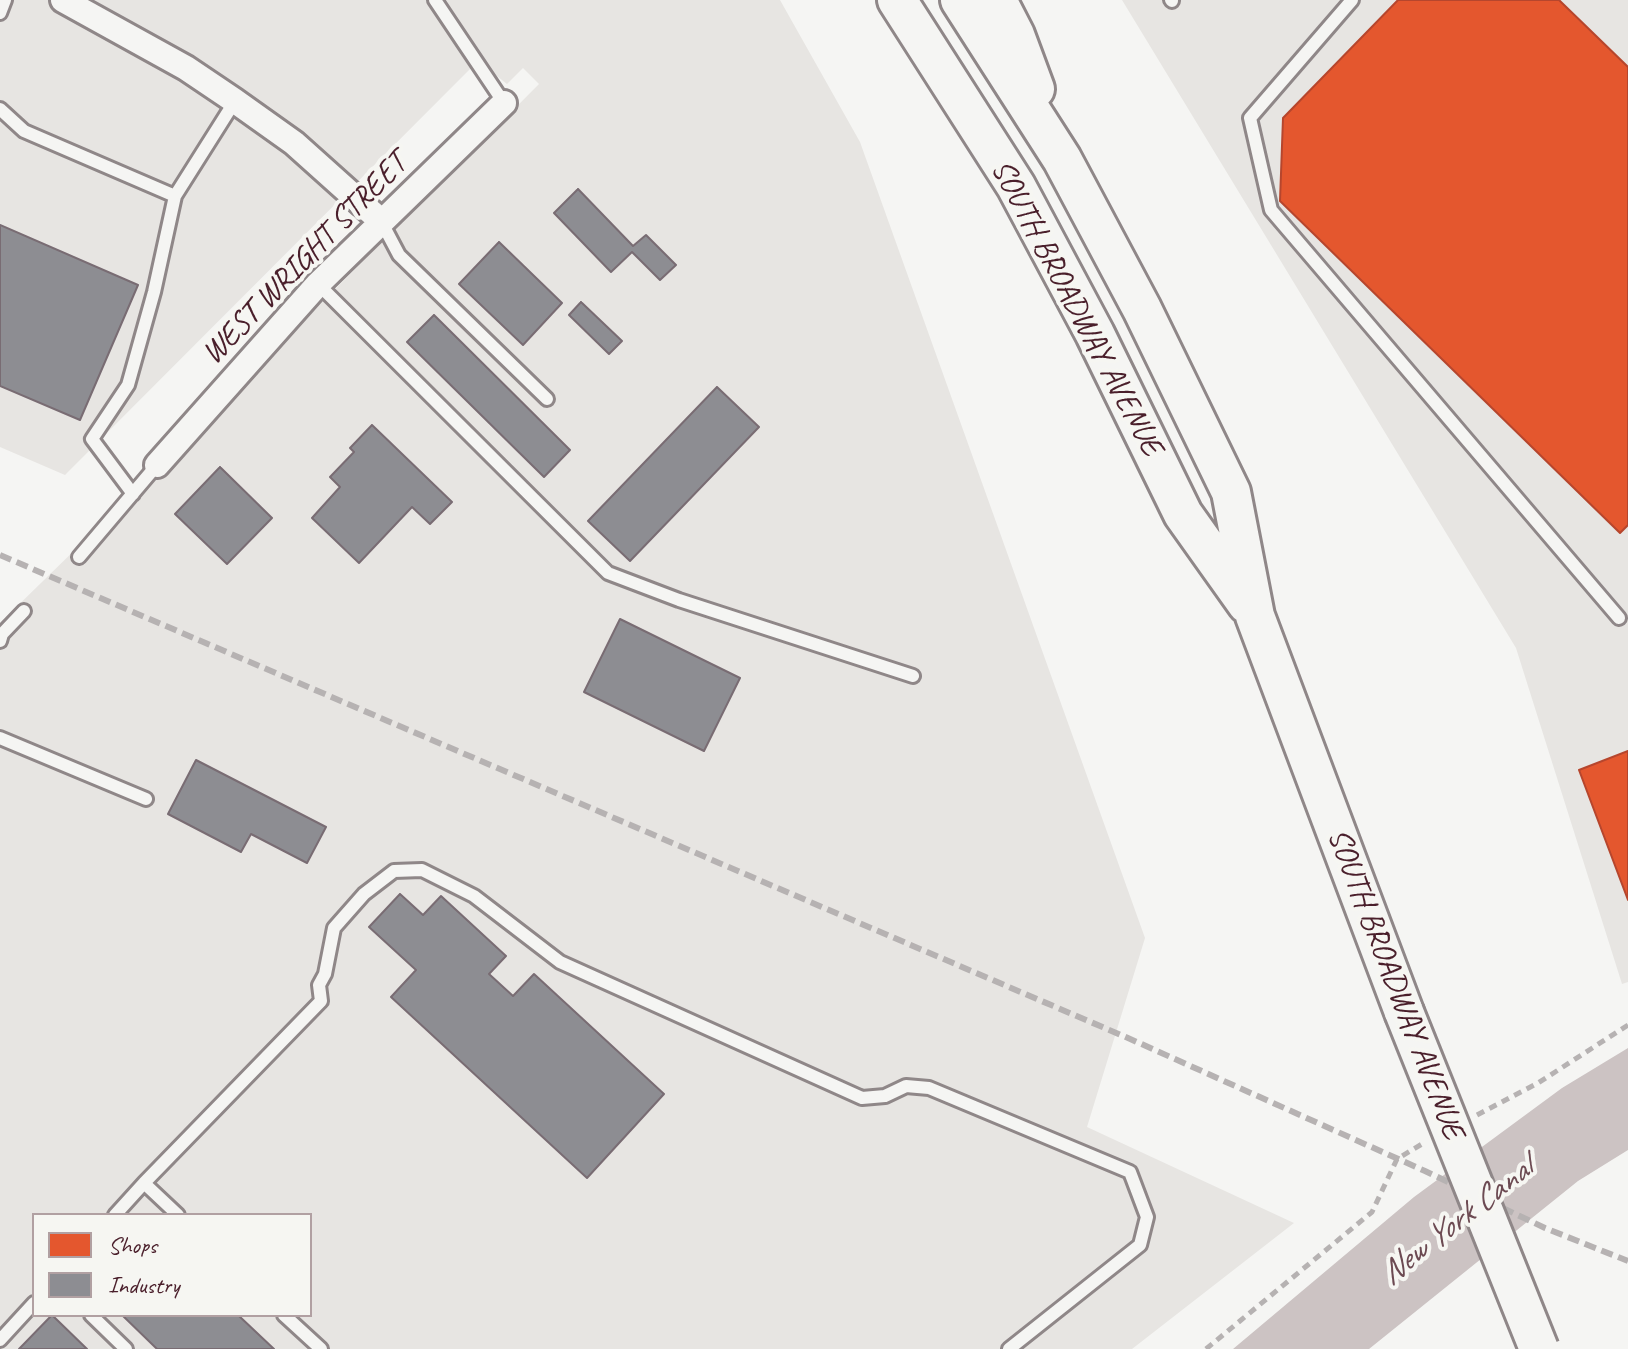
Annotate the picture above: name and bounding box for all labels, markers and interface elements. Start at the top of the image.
street label: WEST WRIGHT STREET [194,145,416,373]
street label: SOUTH BROADWAY AVENUE [982,154,1170,462]
street label: SOUTH BROADWAY AVENUE [1318,823,1472,1145]
water label: New York Canal [1372,1150,1542,1294]
legend [32,1213,312,1317]
text: Shops [108,1230,157,1260]
text: Industry [108,1270,179,1300]

